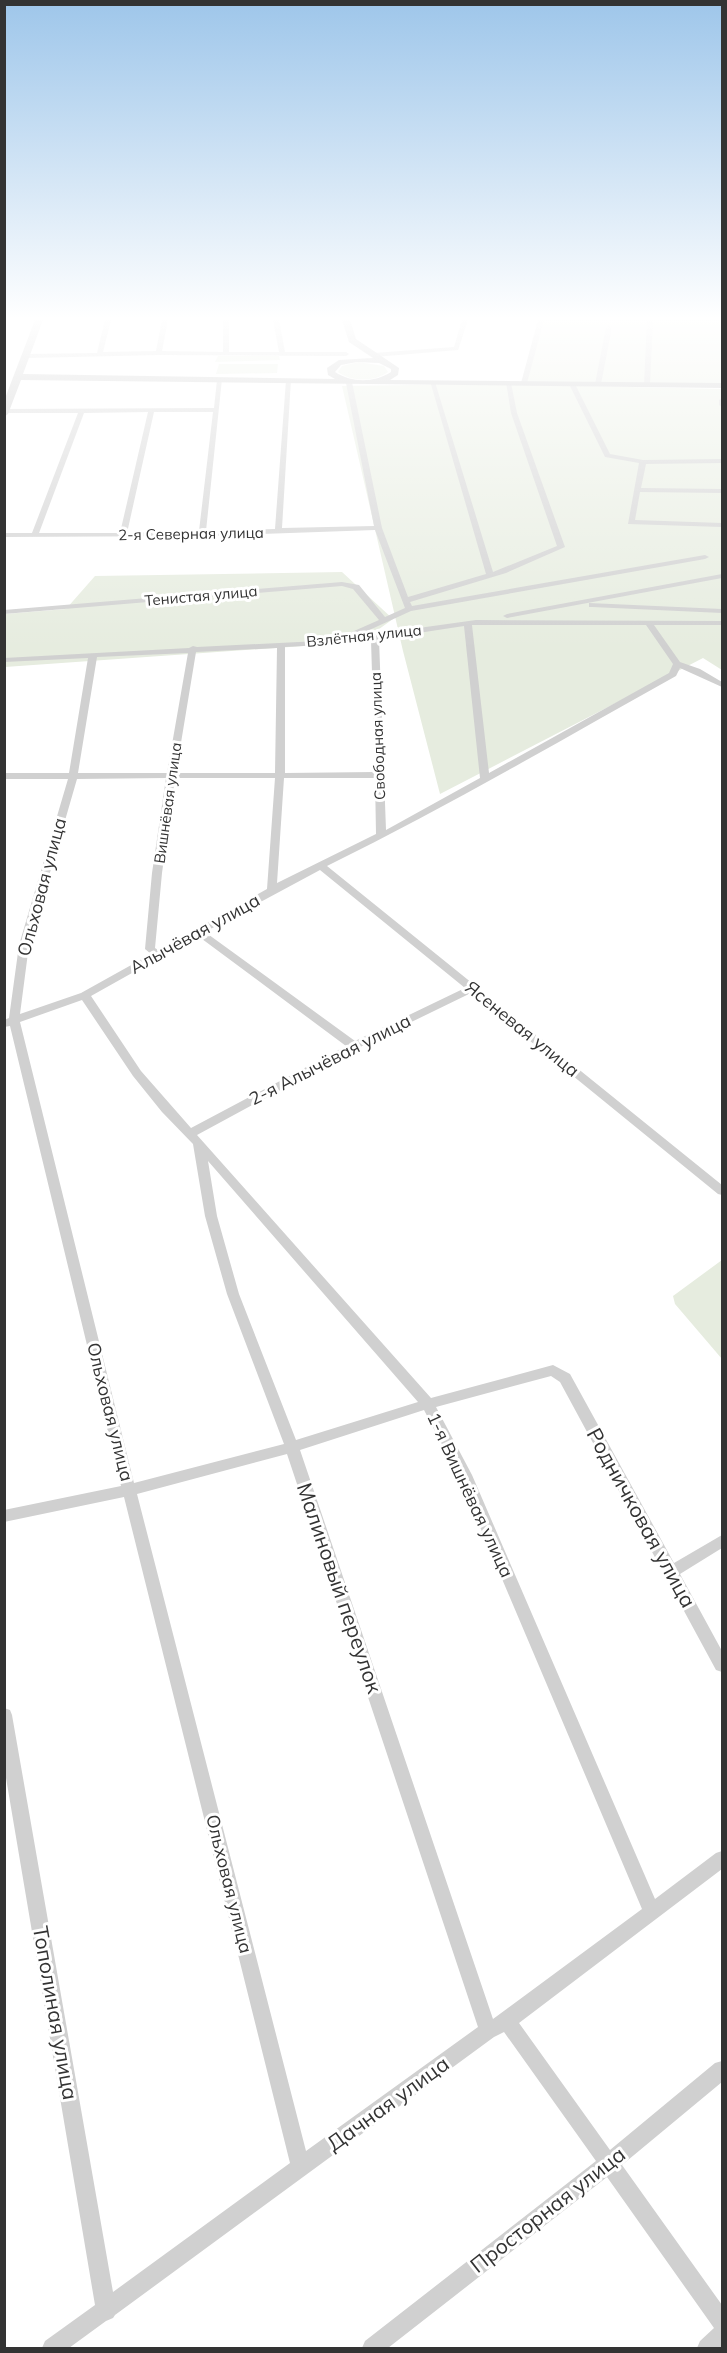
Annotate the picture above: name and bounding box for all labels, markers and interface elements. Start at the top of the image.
street label: 2-я Северная улица [118,523,264,544]
street label: Тенистая улица [144,581,258,610]
street label: Взлётная улица [305,620,422,651]
street label: Свободная улица [366,672,389,800]
street label: Вишнёвая улица [150,741,185,865]
street label: Ольховая улица [12,815,71,959]
street label: Алычёвая улица [126,888,264,979]
street label: Ясеневая улица [461,976,584,1082]
street label: 2-я Алычёвая улица [245,1009,414,1110]
street label: Ольховая улица [82,1340,139,1484]
street label: 1-я Вишнёвая улица [422,1409,519,1581]
street label: Родничковая улица [582,1423,702,1612]
street label: Малиновый переулок [292,1479,388,1697]
street label: Ольховая улица [201,1812,258,1956]
street label: Тополиная улица [28,1924,84,2102]
street label: Дачная улица [321,2050,454,2156]
street label: Просторная улица [465,2141,630,2278]

